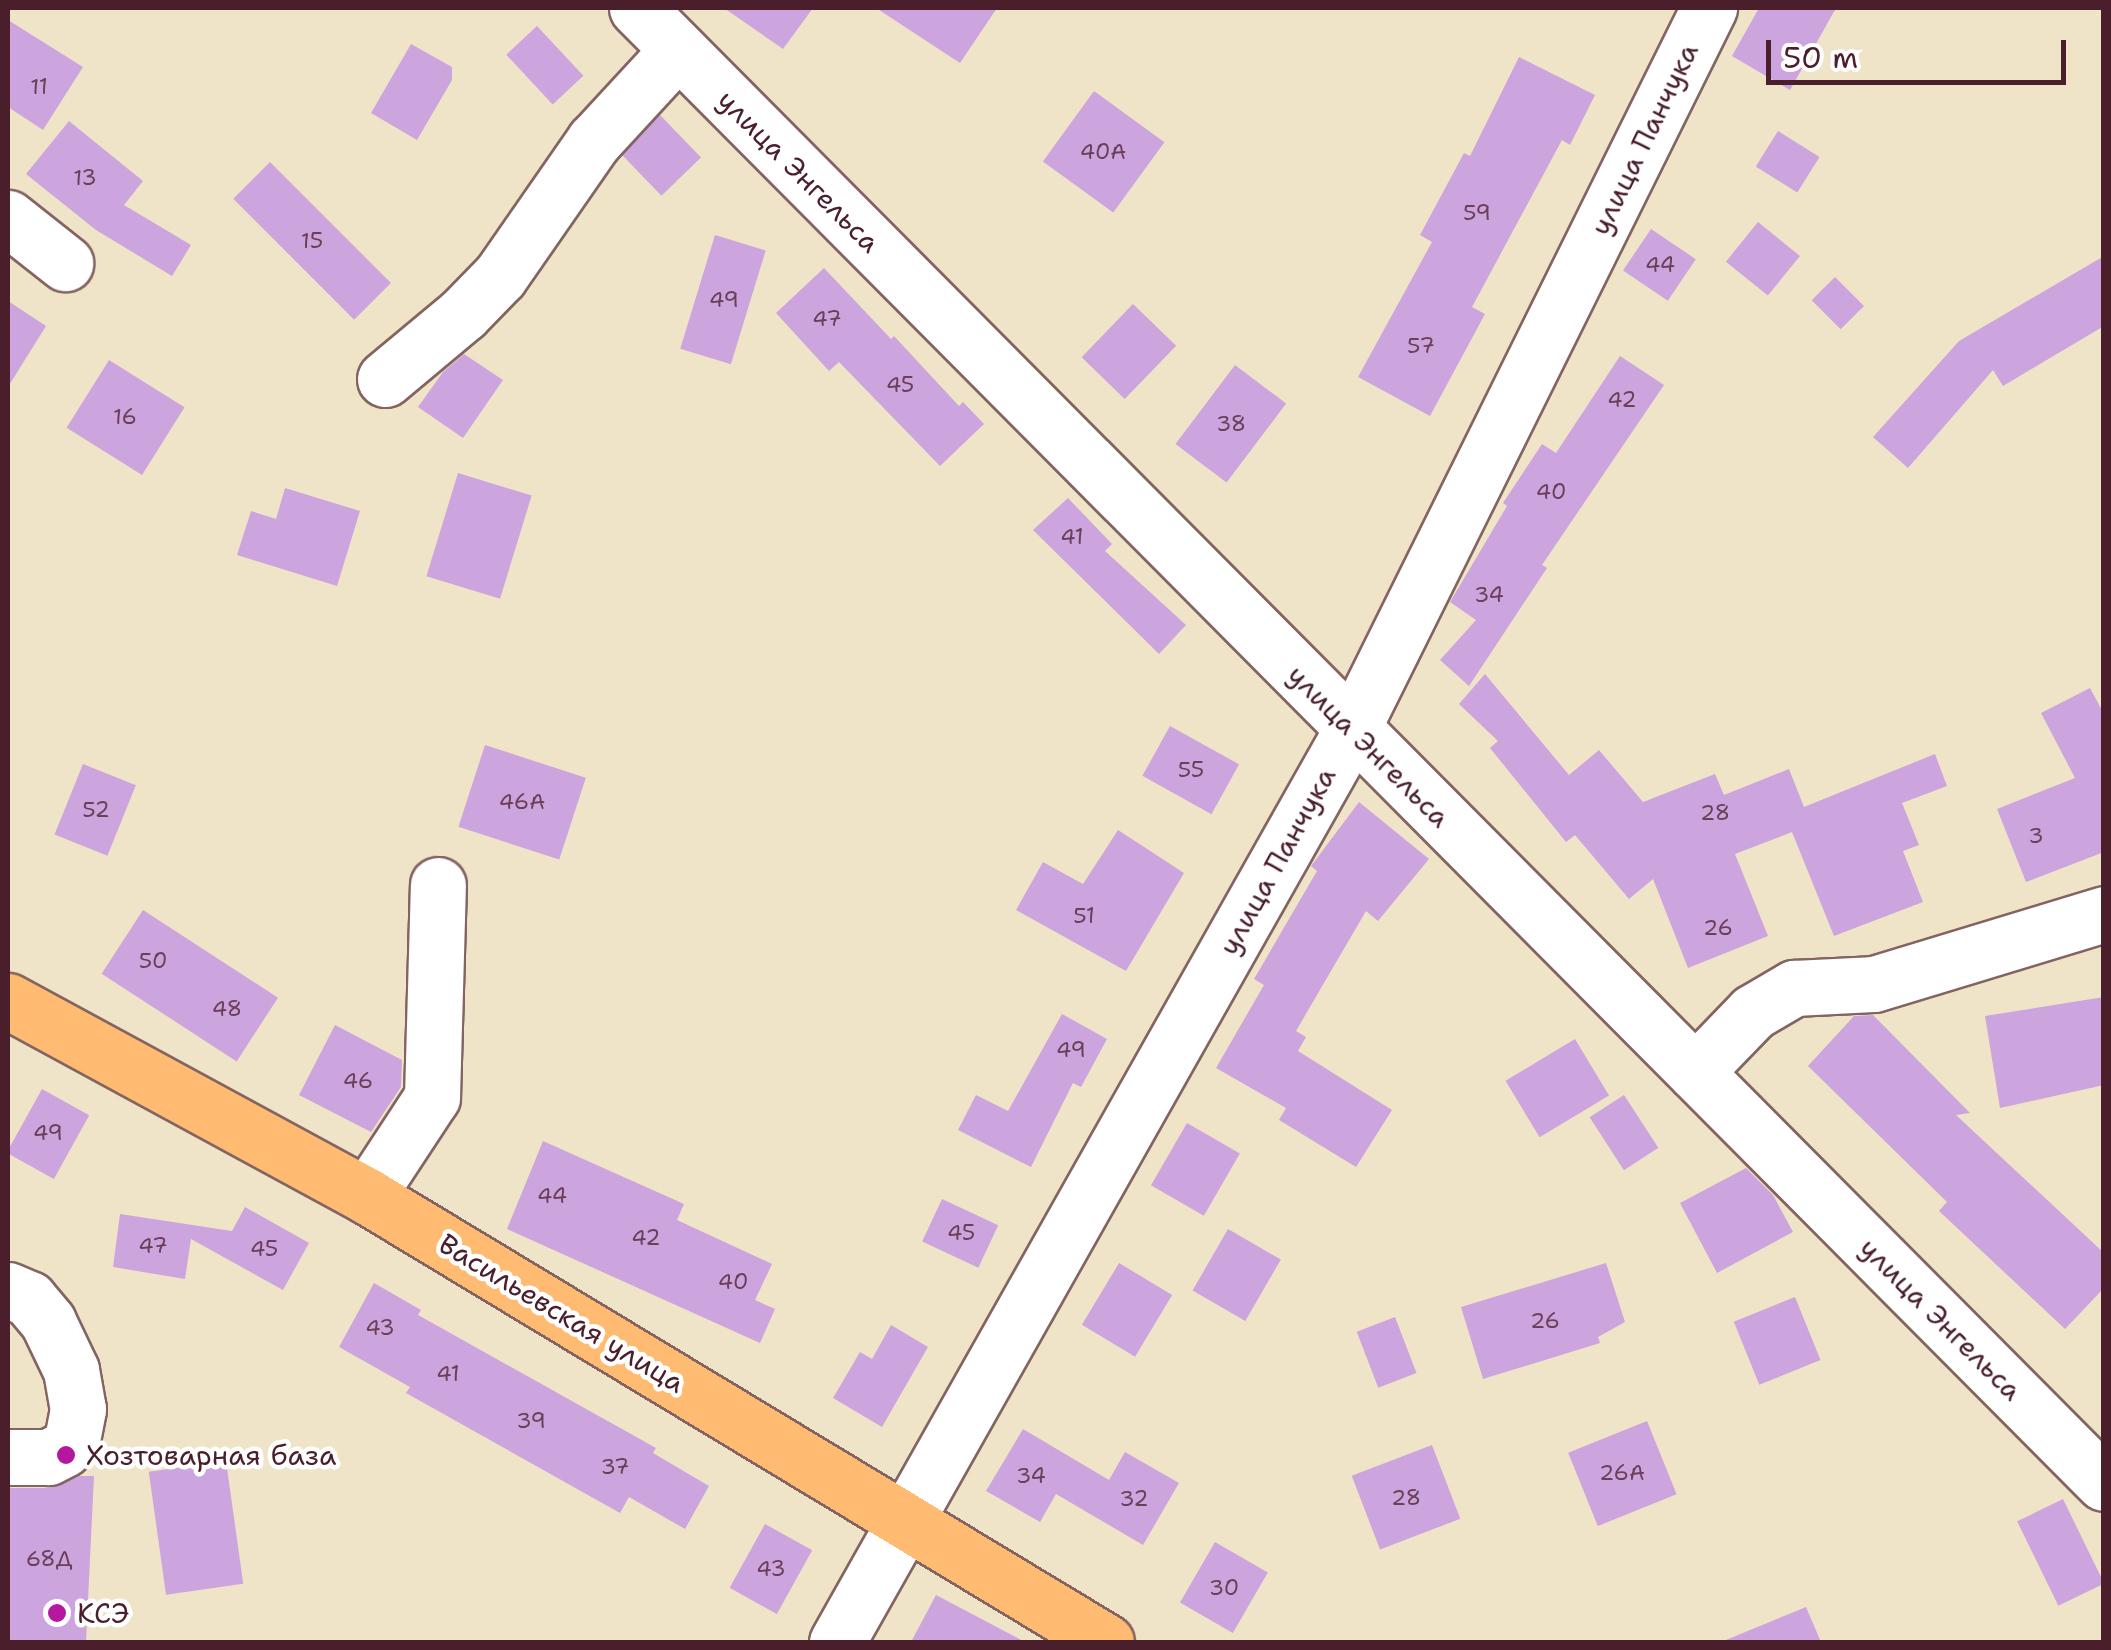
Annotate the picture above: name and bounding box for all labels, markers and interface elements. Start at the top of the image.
scale bar [1771,20,2071,82]
text: 50 m [1783,37,1858,78]
street label: улица Панчука [1583,38,1705,240]
house number: 11 [30,74,48,100]
street label: улица Энгельса [711,83,887,259]
house number: 40А [1080,139,1126,165]
house number: 13 [73,165,97,191]
house number: 59 [1463,200,1491,226]
house number: 15 [301,228,323,254]
house number: 44 [1645,252,1675,278]
house number: 49 [709,287,739,313]
house number: 47 [812,306,842,332]
house number: 57 [1407,333,1435,359]
house number: 45 [886,372,914,398]
house number: 42 [1607,387,1637,413]
house number: 16 [113,404,137,430]
house number: 38 [1216,411,1246,437]
house number: 40 [1536,479,1566,505]
house number: 41 [1060,524,1084,550]
house number: 34 [1474,582,1504,608]
street label: улица Энгельса [1281,658,1457,834]
house number: 55 [1178,757,1204,783]
street label: улица Панчука [1212,761,1342,961]
house number: 46А [499,789,545,815]
house number: 52 [82,797,110,823]
house number: 28 [1700,800,1730,826]
house number: 3 [2028,823,2044,849]
house number: 51 [1073,903,1095,929]
house number: 26 [1703,915,1733,941]
house number: 50 [139,948,167,974]
house number: 48 [212,996,242,1022]
house number: 49 [1056,1037,1086,1063]
house number: 46 [343,1068,373,1094]
house number: 49 [33,1120,63,1146]
house number: 44 [537,1183,567,1209]
house number: 45 [947,1220,975,1246]
house number: 42 [631,1225,661,1251]
street label: Васильевская улица [433,1226,691,1400]
street label: улица Энгельса [1853,1231,2029,1407]
house number: 47 [138,1233,168,1259]
house number: 45 [250,1236,278,1262]
house number: 40 [718,1269,748,1295]
house number: 26 [1530,1308,1560,1334]
house number: 43 [365,1315,395,1341]
house number: 41 [436,1361,460,1387]
house number: 39 [516,1408,546,1434]
place label: Хозтоварная база [86,1438,336,1472]
marker: Хозтоварная база [55,1444,77,1466]
house number: 37 [601,1454,629,1480]
house number: 26А [1599,1460,1645,1486]
house number: 34 [1016,1463,1046,1489]
house number: 28 [1391,1485,1421,1511]
house number: 32 [1119,1486,1149,1512]
house number: 68Д [26,1546,72,1572]
house number: 43 [756,1556,786,1582]
house number: 30 [1209,1575,1239,1601]
place label: КСЭ [77,1596,129,1630]
marker: КСЭ [46,1602,68,1624]

